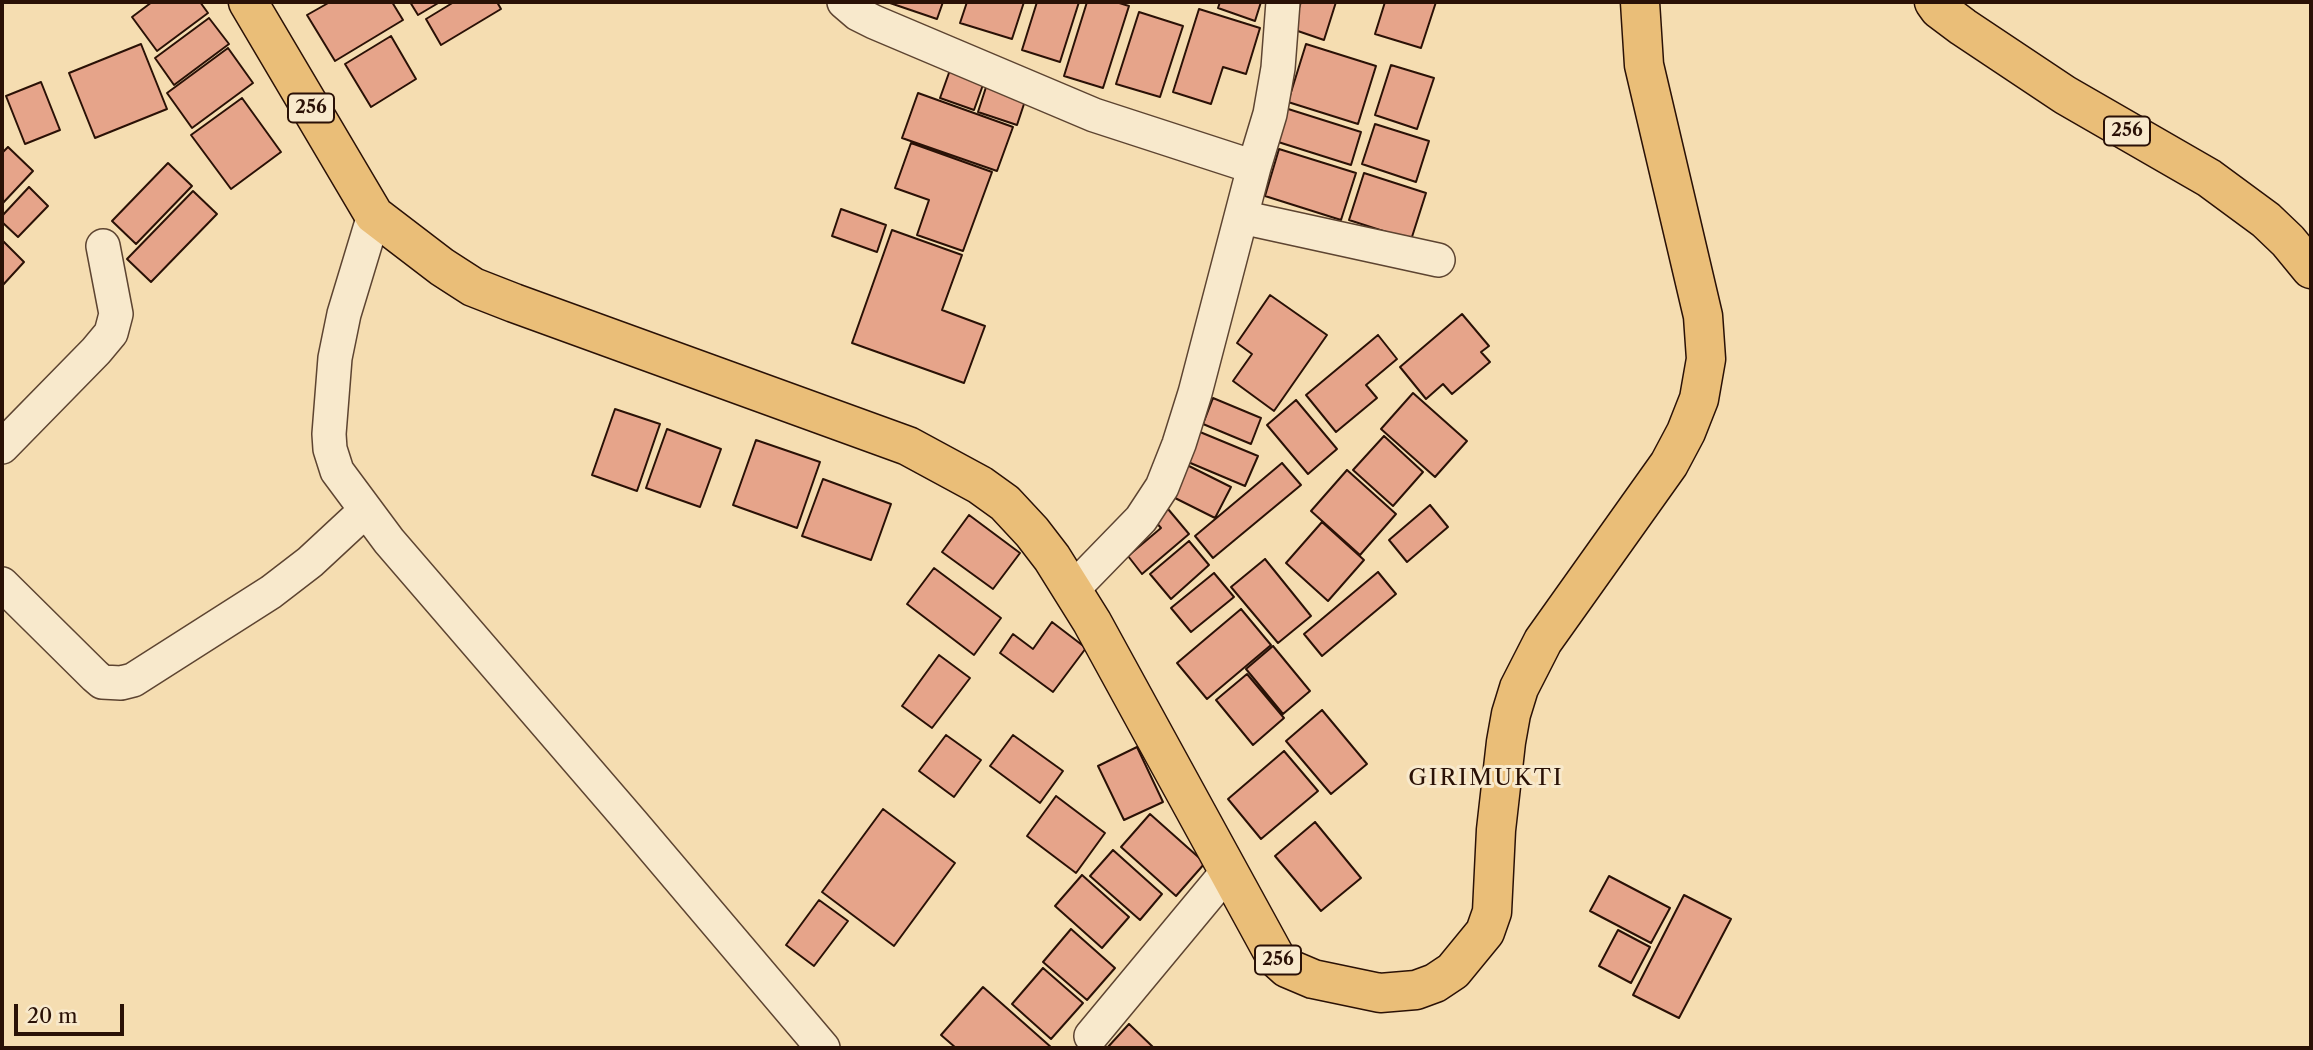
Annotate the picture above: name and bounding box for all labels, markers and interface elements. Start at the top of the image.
road number: 256 [288,94,334,122]
road number: 256 [2104,116,2150,146]
district label: GIRIMUKTI [1409,764,1563,792]
road number: 256 [1255,945,1301,974]
scale bar [18,990,128,1034]
text: 20 m [27,1003,78,1028]

